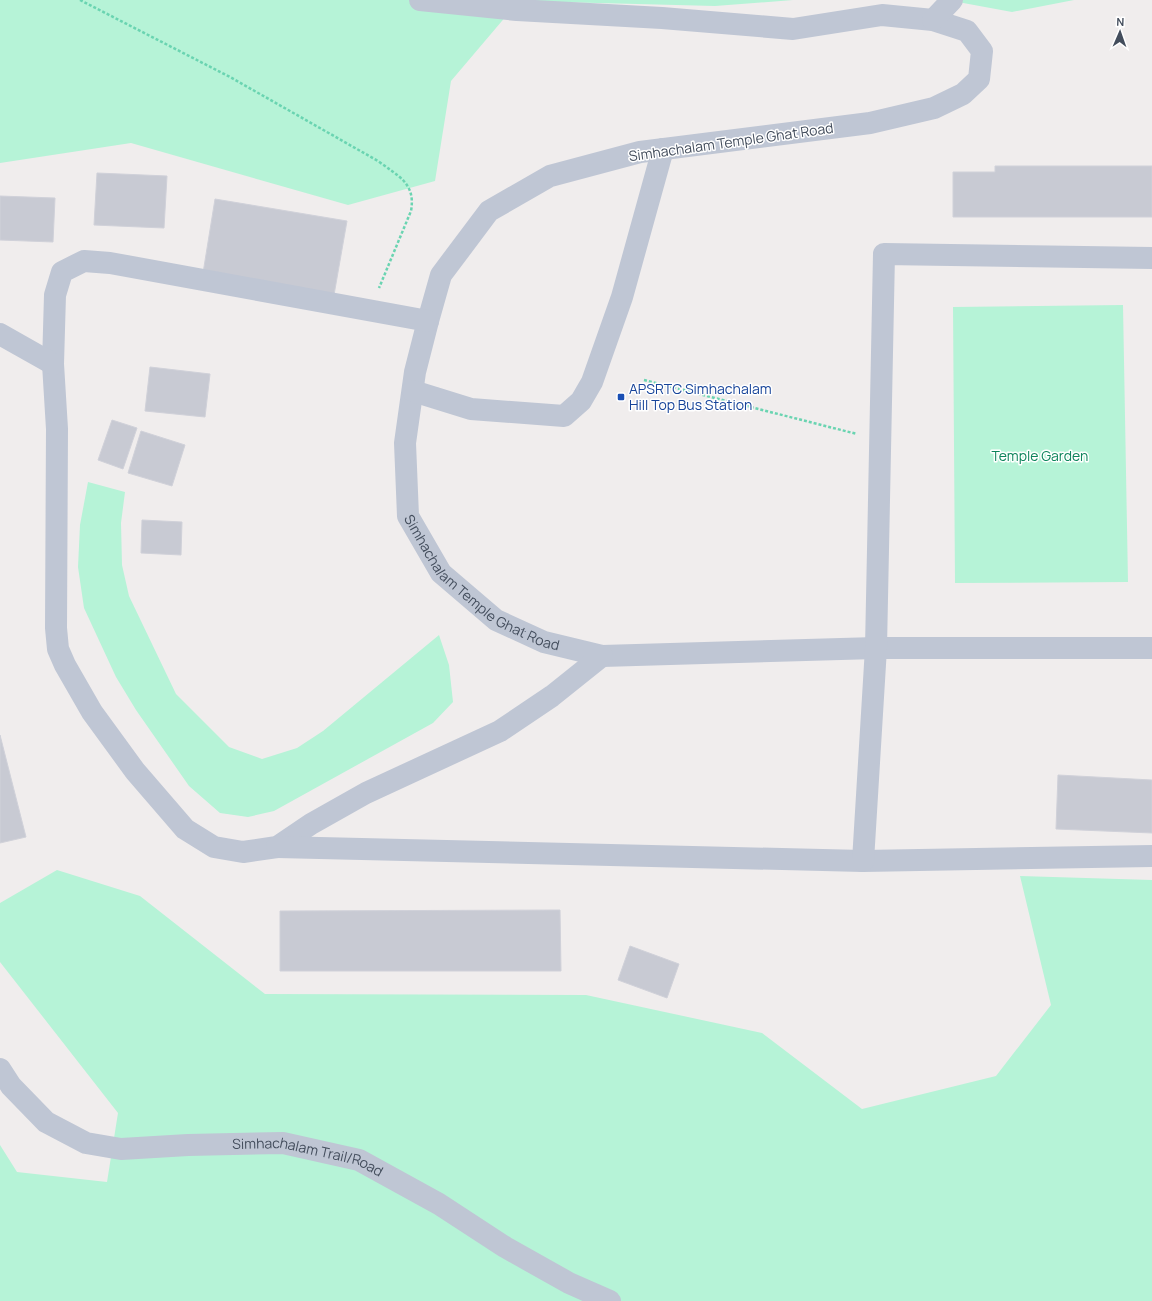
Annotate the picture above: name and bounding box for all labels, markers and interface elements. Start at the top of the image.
north arrow [1100,12,1140,52]
text: N [1116,14,1125,29]
street label: Simhachalam Temple Ghat Road [627,118,835,165]
place label: APSRTC Simhachalam Hill Top Bus Station [629,379,772,414]
marker: APSRTC Simhachalam Hill Top Bus Station [616,392,626,402]
park label: Temple Garden [992,446,1088,465]
street label: Simhachalam Temple Ghat Road [400,511,562,654]
street label: Simhachalam Trail/Road [232,1133,387,1181]

